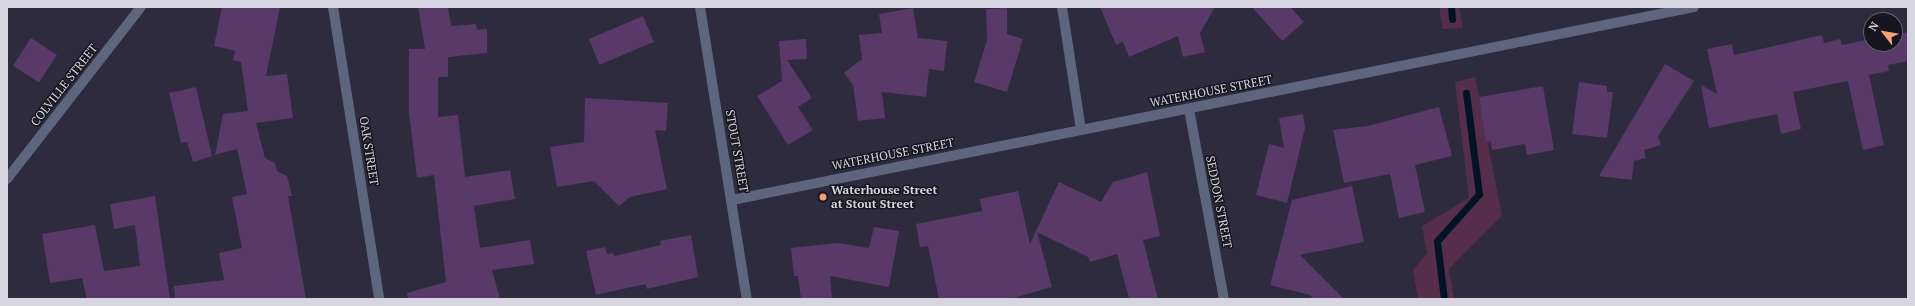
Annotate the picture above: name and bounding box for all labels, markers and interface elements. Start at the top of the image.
north arrow [1863,12,1903,52]
text: N [1865,19,1882,34]
street label: COLVILLE STREET [28,41,100,129]
street label: WATERHOUSE STREET [1149,72,1273,110]
street label: STOUT STREET [723,109,751,193]
street label: OAK STREET [356,115,382,187]
street label: WATERHOUSE STREET [831,135,955,173]
street label: SEDDON STREET [1203,155,1235,249]
place label: Waterhouse Street at Stout Street [831,183,937,211]
marker: Waterhouse Street at Stout Street [818,192,828,202]

